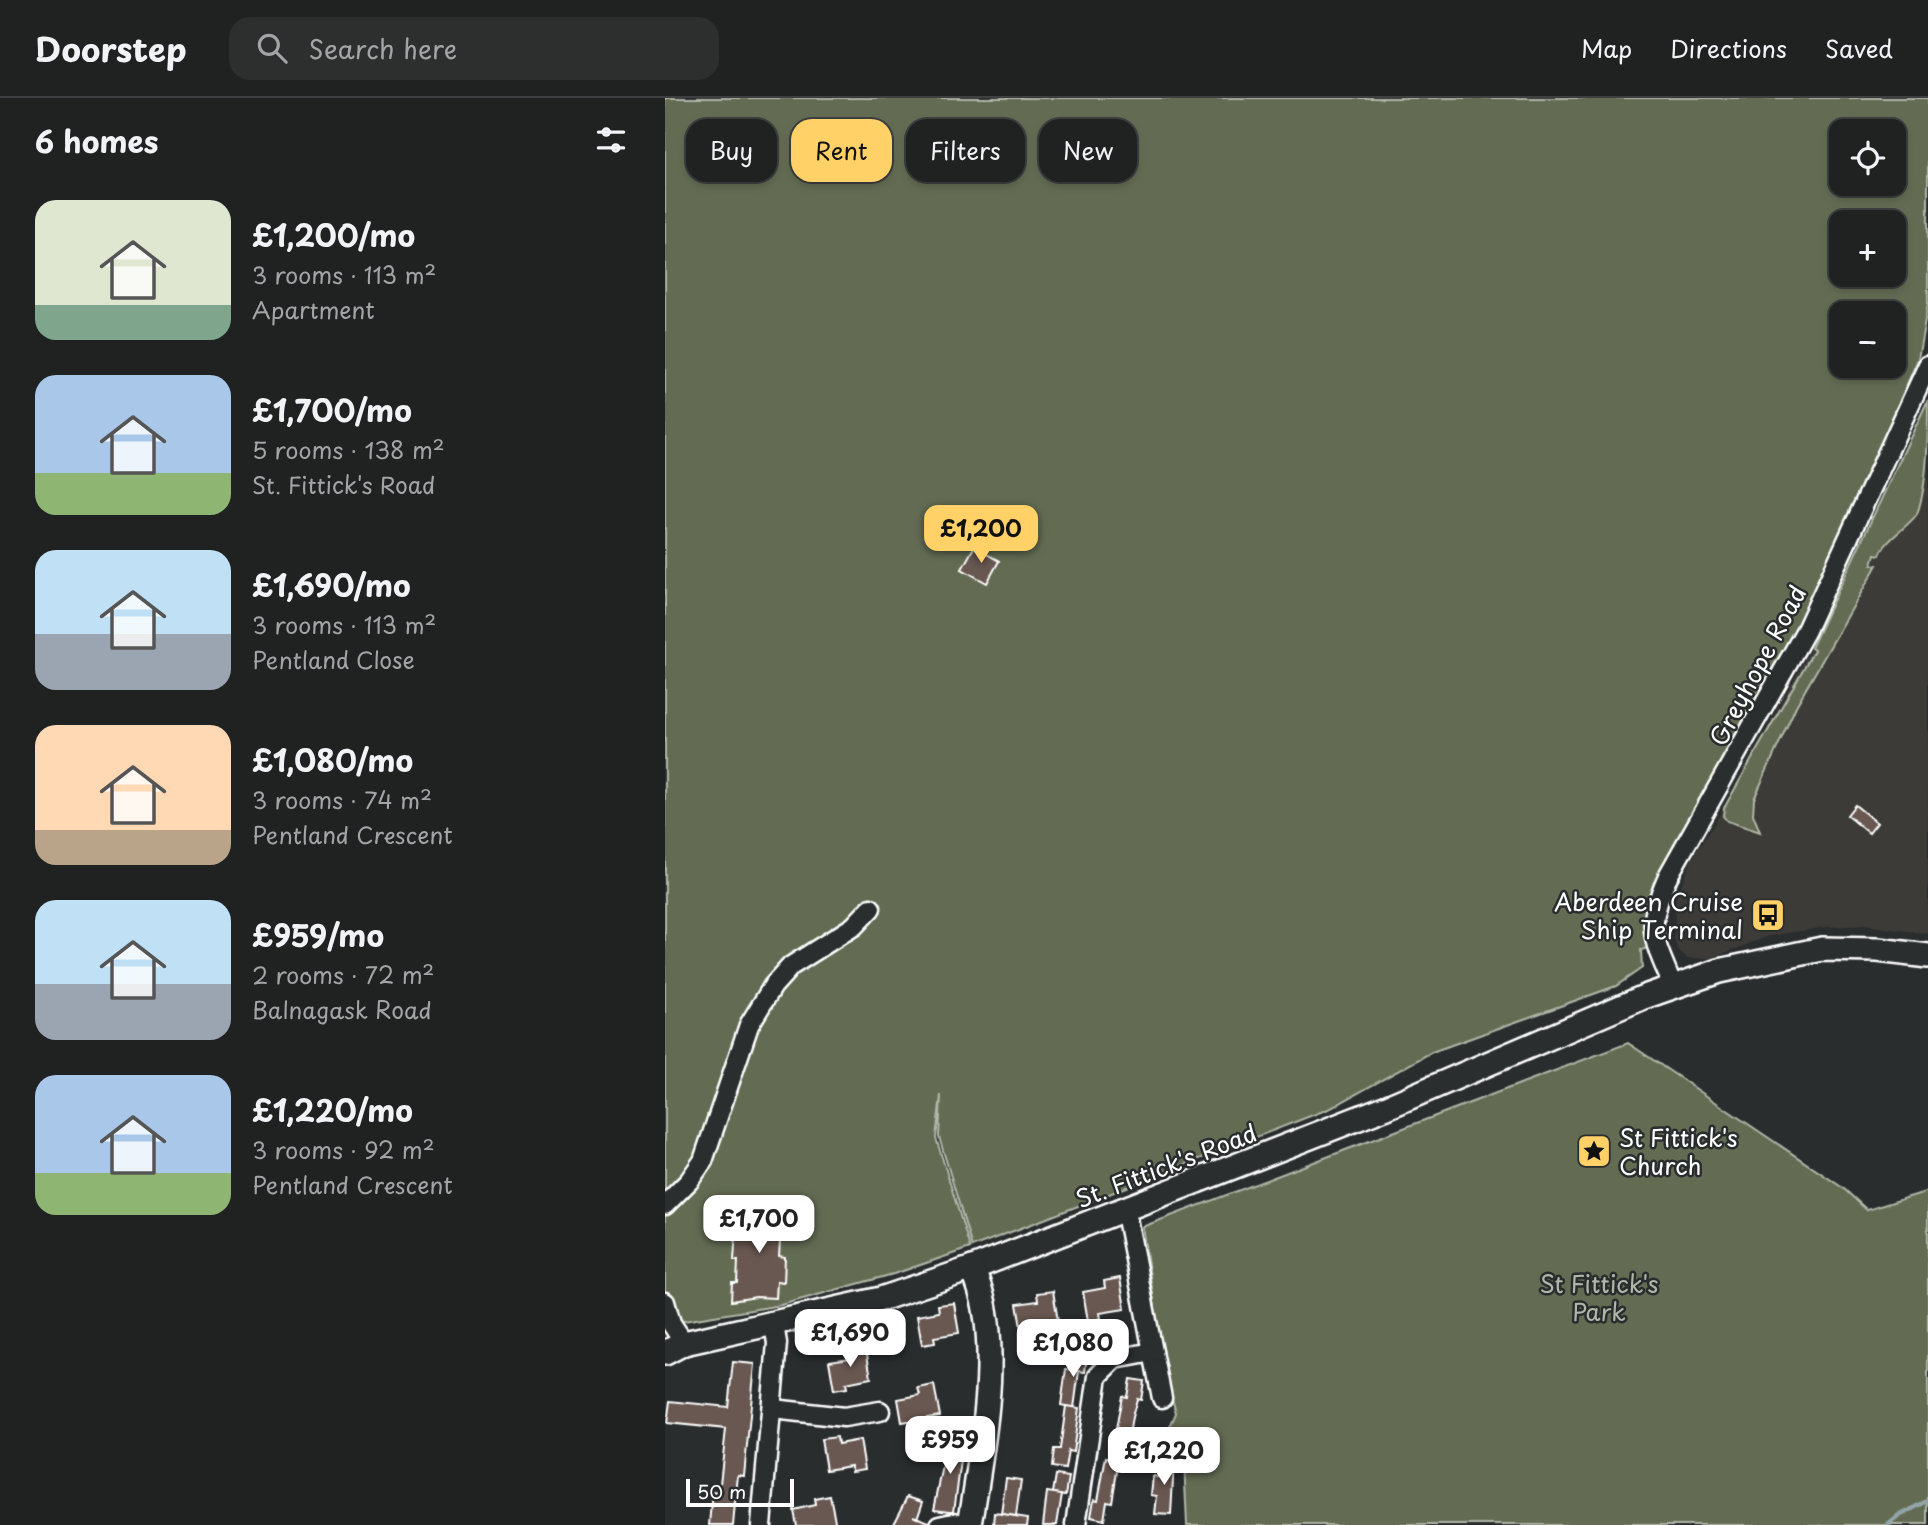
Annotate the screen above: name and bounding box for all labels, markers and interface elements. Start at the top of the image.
search box [229,17,719,80]
text: Doorstep [35,23,187,73]
icon: search [253,29,291,67]
text: Search here [309,29,457,68]
text: Map [1581,30,1632,66]
text: Directions [1670,30,1787,66]
text: Saved [1825,30,1893,66]
text: 6 homes [35,118,158,163]
chip: Buy [686,119,777,182]
chip: Rent [791,119,892,182]
chip: Filters [906,119,1025,182]
chip: New [1039,119,1137,182]
map controls [1829,119,1906,378]
button: locate [1829,119,1906,196]
icon: filters [592,121,630,159]
button: + [1829,210,1906,287]
text: £1,200/mo [252,212,415,257]
icon: home [91,228,175,312]
text: 3 rooms · 113 m² [252,257,436,292]
text: Apartment [252,292,375,327]
button: − [1829,301,1906,378]
text: £1,700/mo [252,387,412,432]
icon: home [91,403,175,487]
text: 5 rooms · 138 m² [252,432,445,467]
text: St. Fittick's Road [252,467,435,502]
pin: £1,200 [924,505,1038,565]
text: £1,200 [940,510,1022,545]
text: £1,690/mo [252,562,411,607]
icon: home [91,578,175,662]
street label: Greyhope Road [1700,578,1814,752]
text: 3 rooms · 113 m² [252,607,436,642]
text: Pentland Close [252,642,415,677]
text: £1,080/mo [252,737,413,782]
icon: home [91,753,175,837]
text: 3 rooms · 74 m² [252,782,432,817]
text: Pentland Crescent [252,817,453,852]
place label: Aberdeen Cruise Ship Terminal [1554,883,1743,947]
bus stop icon: Aberdeen Cruise Ship Terminal [1749,896,1787,934]
text: £959/mo [252,912,384,957]
icon: home [91,928,175,1012]
text: 2 rooms · 72 m² [252,957,434,992]
text: Balnagask Road [252,992,432,1027]
text: £1,220/mo [252,1087,413,1132]
icon: home [91,1103,175,1187]
street label: St. Fittick's Road [1070,1114,1262,1216]
place label: St Fittick's Church [1619,1119,1738,1183]
text: 3 rooms · 92 m² [252,1132,435,1167]
place icon: St Fittick's Church [1575,1132,1613,1170]
text: Pentland Crescent [252,1167,453,1202]
pin: £1,700 [702,1196,816,1255]
text: £1,700 [719,1200,799,1235]
park label: St Fittick's Park [1540,1265,1658,1329]
pin: £1,690 [793,1310,907,1369]
text: £1,690 [811,1314,889,1349]
pin: £1,080 [1016,1320,1130,1379]
text: £1,080 [1033,1324,1113,1359]
pin: £959 [909,1416,991,1476]
text: £959 [921,1421,979,1456]
pin: £1,220 [1107,1428,1221,1487]
text: £1,220 [1124,1432,1204,1467]
scale bar [686,1476,795,1508]
text: 50 m [697,1477,746,1505]

